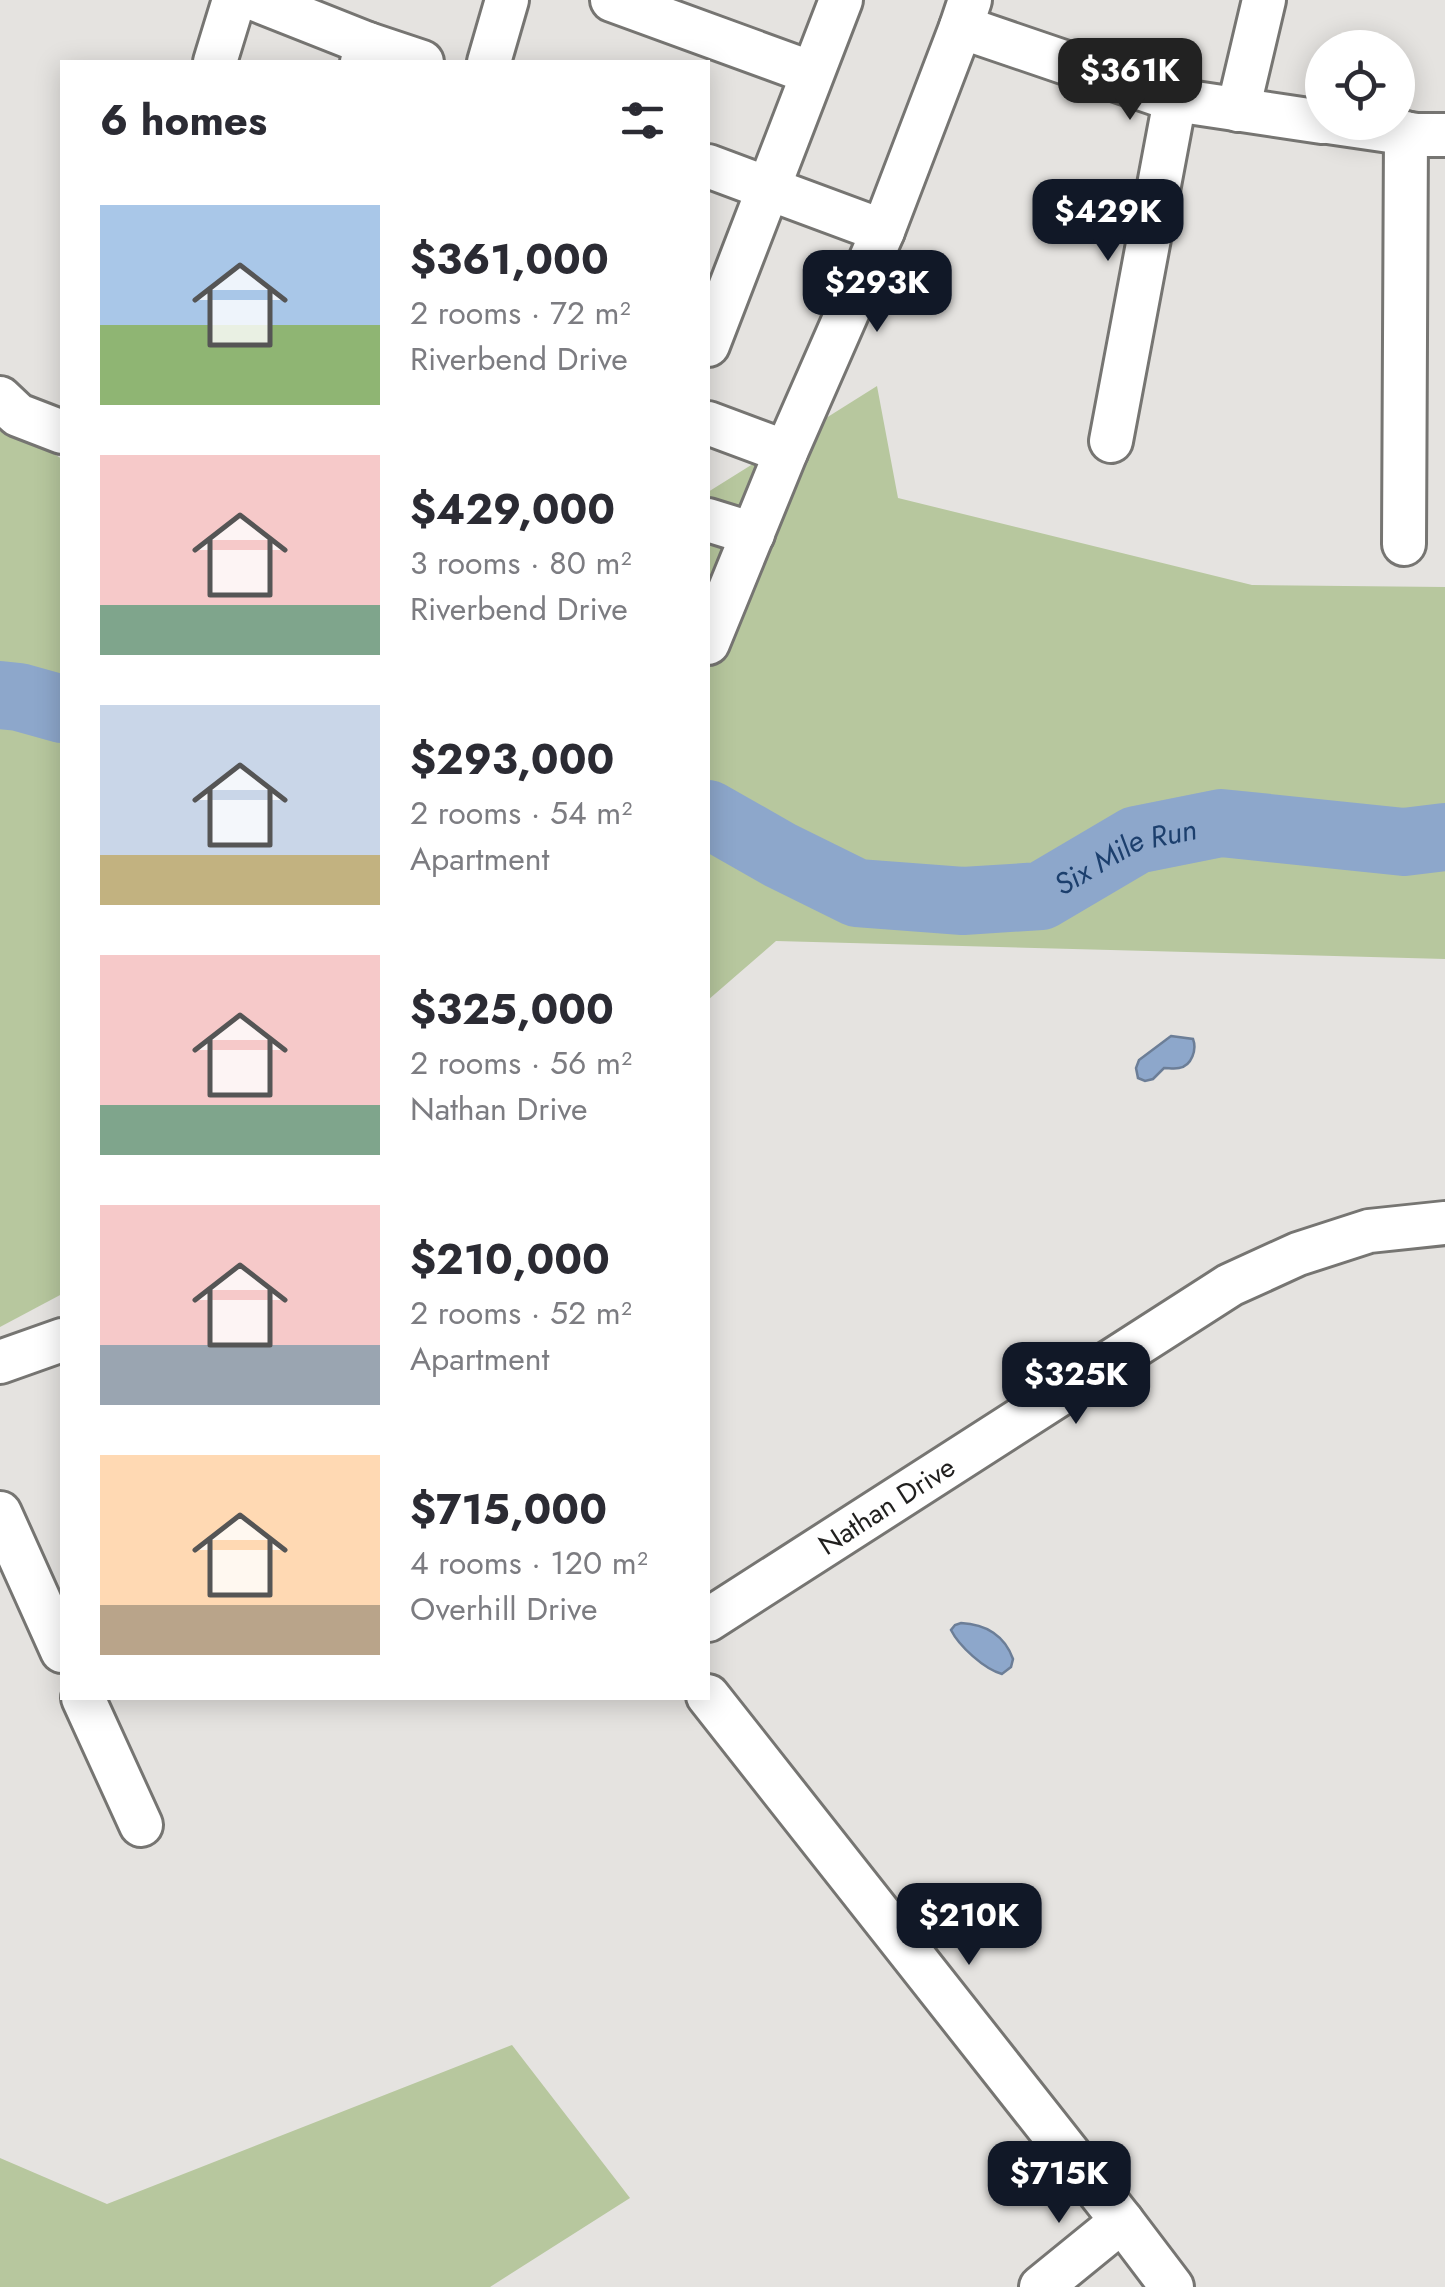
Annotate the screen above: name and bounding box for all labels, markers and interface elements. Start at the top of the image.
map controls [1305,30,1415,140]
button: locate [1305,30,1415,140]
pin: $361K [1060,38,1200,123]
text: $361K [1080,47,1180,93]
text: 6 homes [100,90,267,151]
icon: filters [615,93,670,148]
pin: $429K [1038,179,1178,264]
text: $429K [1054,188,1162,234]
text: $361,000 [410,229,609,290]
icon: home [180,245,300,365]
pin: $293K [807,250,947,335]
text: $293K [825,259,929,305]
text: 2 rooms · 72 m² [410,290,631,336]
text: Riverbend Drive [410,336,628,382]
text: $429,000 [410,479,615,540]
icon: home [180,495,300,615]
text: 3 rooms · 80 m² [410,540,631,586]
text: Riverbend Drive [410,586,628,632]
text: $293,000 [410,729,614,790]
icon: home [180,745,300,865]
text: 2 rooms · 54 m² [410,790,632,836]
water label: Six Mile Run [1046,807,1200,905]
text: Apartment [410,836,549,882]
text: $325,000 [410,979,614,1040]
icon: home [180,995,300,1115]
text: 2 rooms · 56 m² [410,1040,632,1086]
text: Nathan Drive [410,1086,588,1132]
text: $210,000 [410,1229,610,1290]
icon: home [180,1245,300,1365]
text: 2 rooms · 52 m² [410,1290,632,1336]
text: Apartment [410,1336,549,1382]
pin: $325K [1006,1342,1146,1427]
text: $325K [1024,1351,1128,1397]
street label: Nathan Drive [810,1446,963,1565]
text: $715,000 [410,1479,607,1540]
icon: home [180,1495,300,1615]
text: 4 rooms · 120 m² [410,1540,648,1586]
text: Overhill Drive [410,1586,597,1632]
pin: $210K [899,1883,1039,1968]
text: $210K [919,1892,1019,1938]
pin: $715K [989,2141,1129,2226]
text: $715K [1010,2150,1108,2196]

